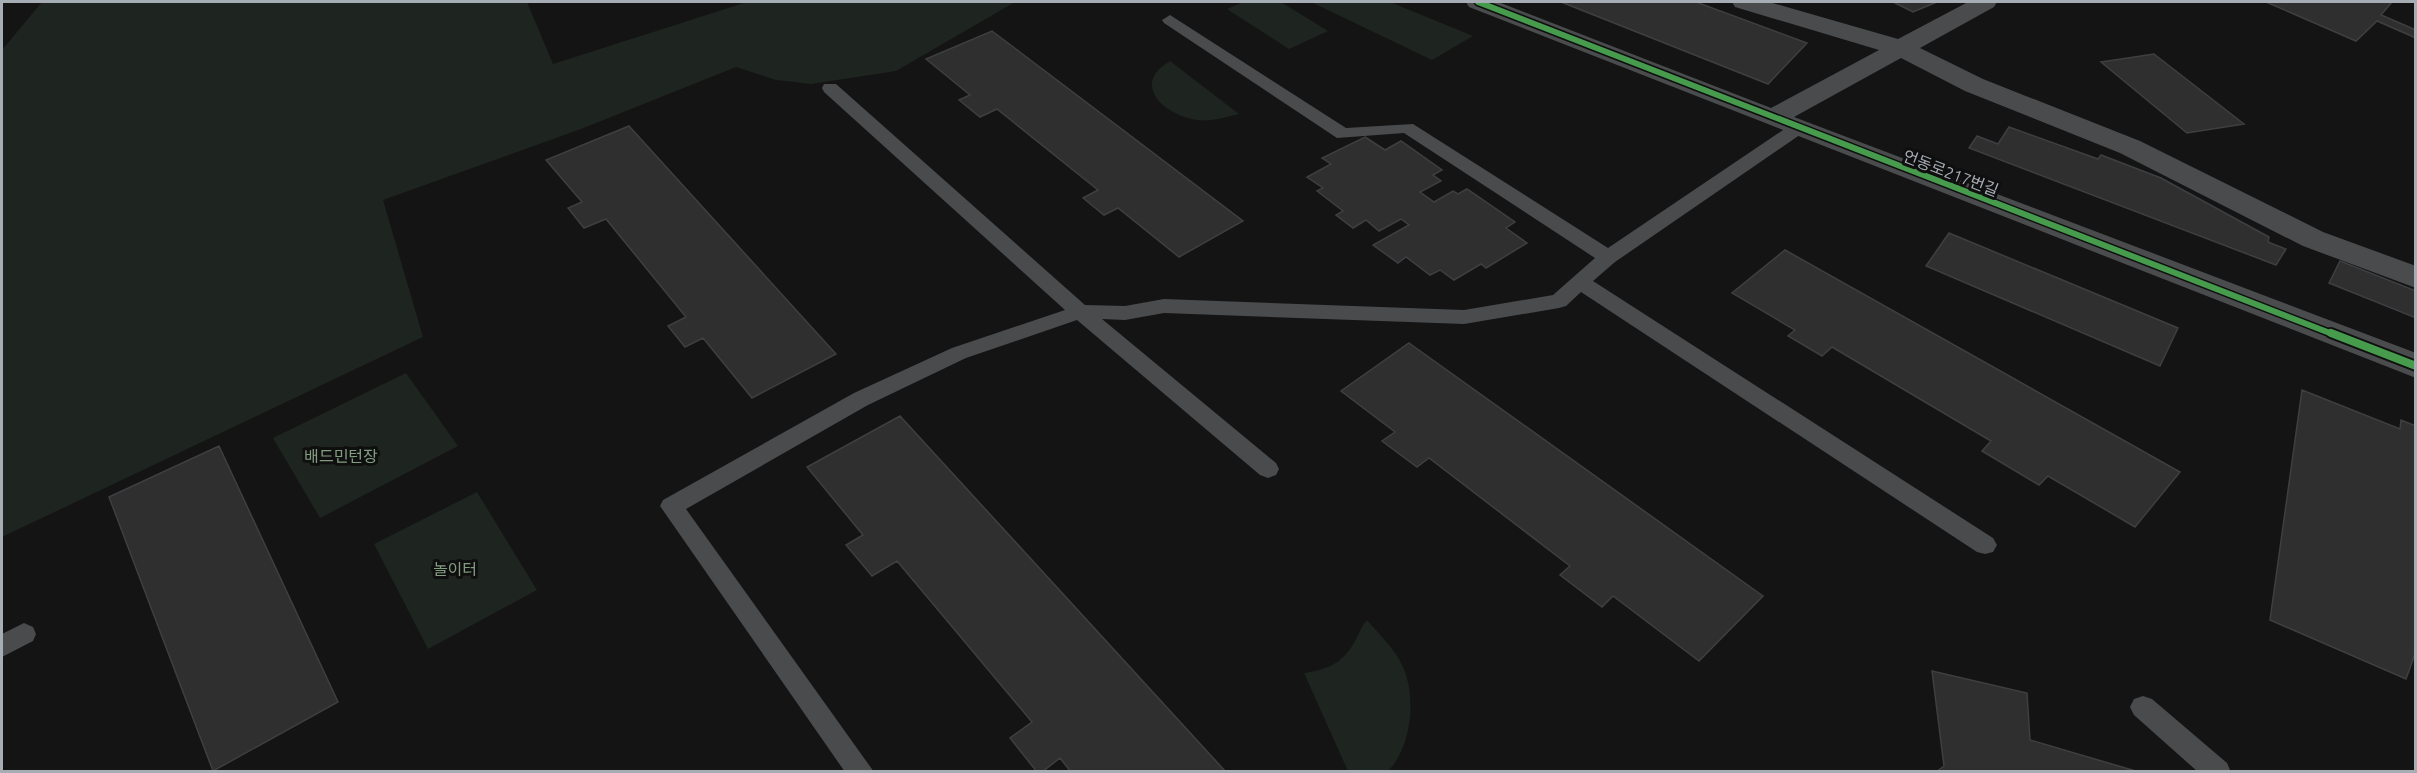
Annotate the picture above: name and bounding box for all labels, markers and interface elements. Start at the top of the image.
street label: 언동로217번길 [1901,147,2001,199]
park label: 배드민턴장 [304,447,378,465]
park label: 놀이터 [433,560,477,578]

